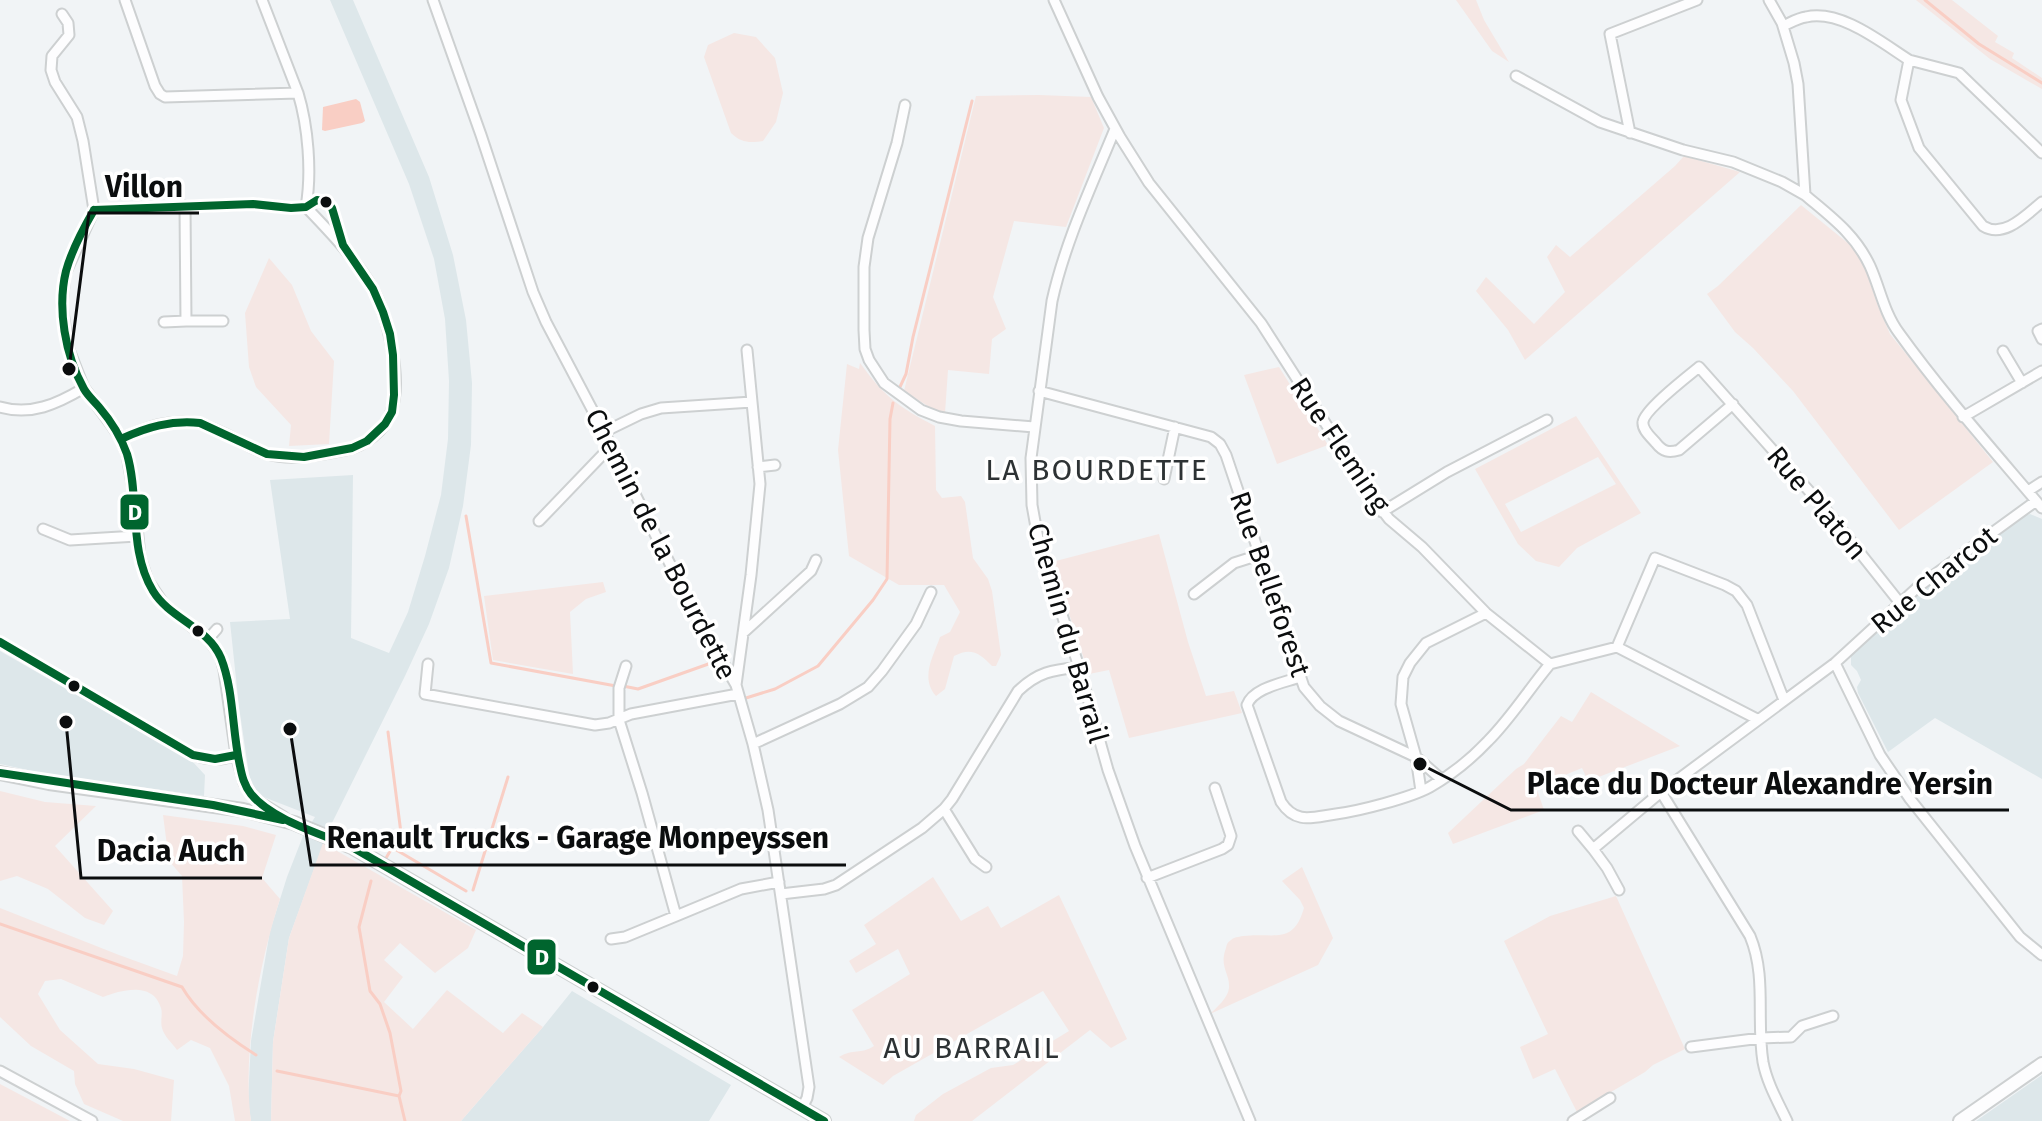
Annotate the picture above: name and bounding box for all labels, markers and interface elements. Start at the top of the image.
callout: Villon [89,159,199,213]
text: Villon [104,169,183,205]
unlabelled marker [318,194,334,210]
street label: Rue Fleming [1283,371,1397,519]
street label: Chemin de la Bourdette [578,403,744,685]
street label: Rue Platon [1760,440,1874,566]
district label: LA BOURDETTE [985,452,1209,488]
street label: Rue Belleforest [1223,487,1317,682]
line badge: D [119,493,150,531]
text: D [128,499,142,526]
street label: Chemin du Barrail [1021,519,1115,747]
street label: Rue Charcot [1864,519,2004,641]
unlabelled marker [190,623,206,639]
unlabelled marker [66,678,82,694]
callout: Place du Docteur Alexandre Yersin [1511,756,2009,810]
text: Place du Docteur Alexandre Yersin [1527,766,1993,802]
callout: Renault Trucks - Garage Monpeyssen [311,811,846,865]
text: Renault Trucks - Garage Monpeyssen [327,820,829,856]
callout: Dacia Auch [81,824,262,878]
text: Dacia Auch [97,833,245,869]
line badge: D [526,938,557,976]
text: D [535,944,549,971]
unlabelled marker [585,979,601,995]
district label: AU BARRAIL [883,1030,1061,1066]

